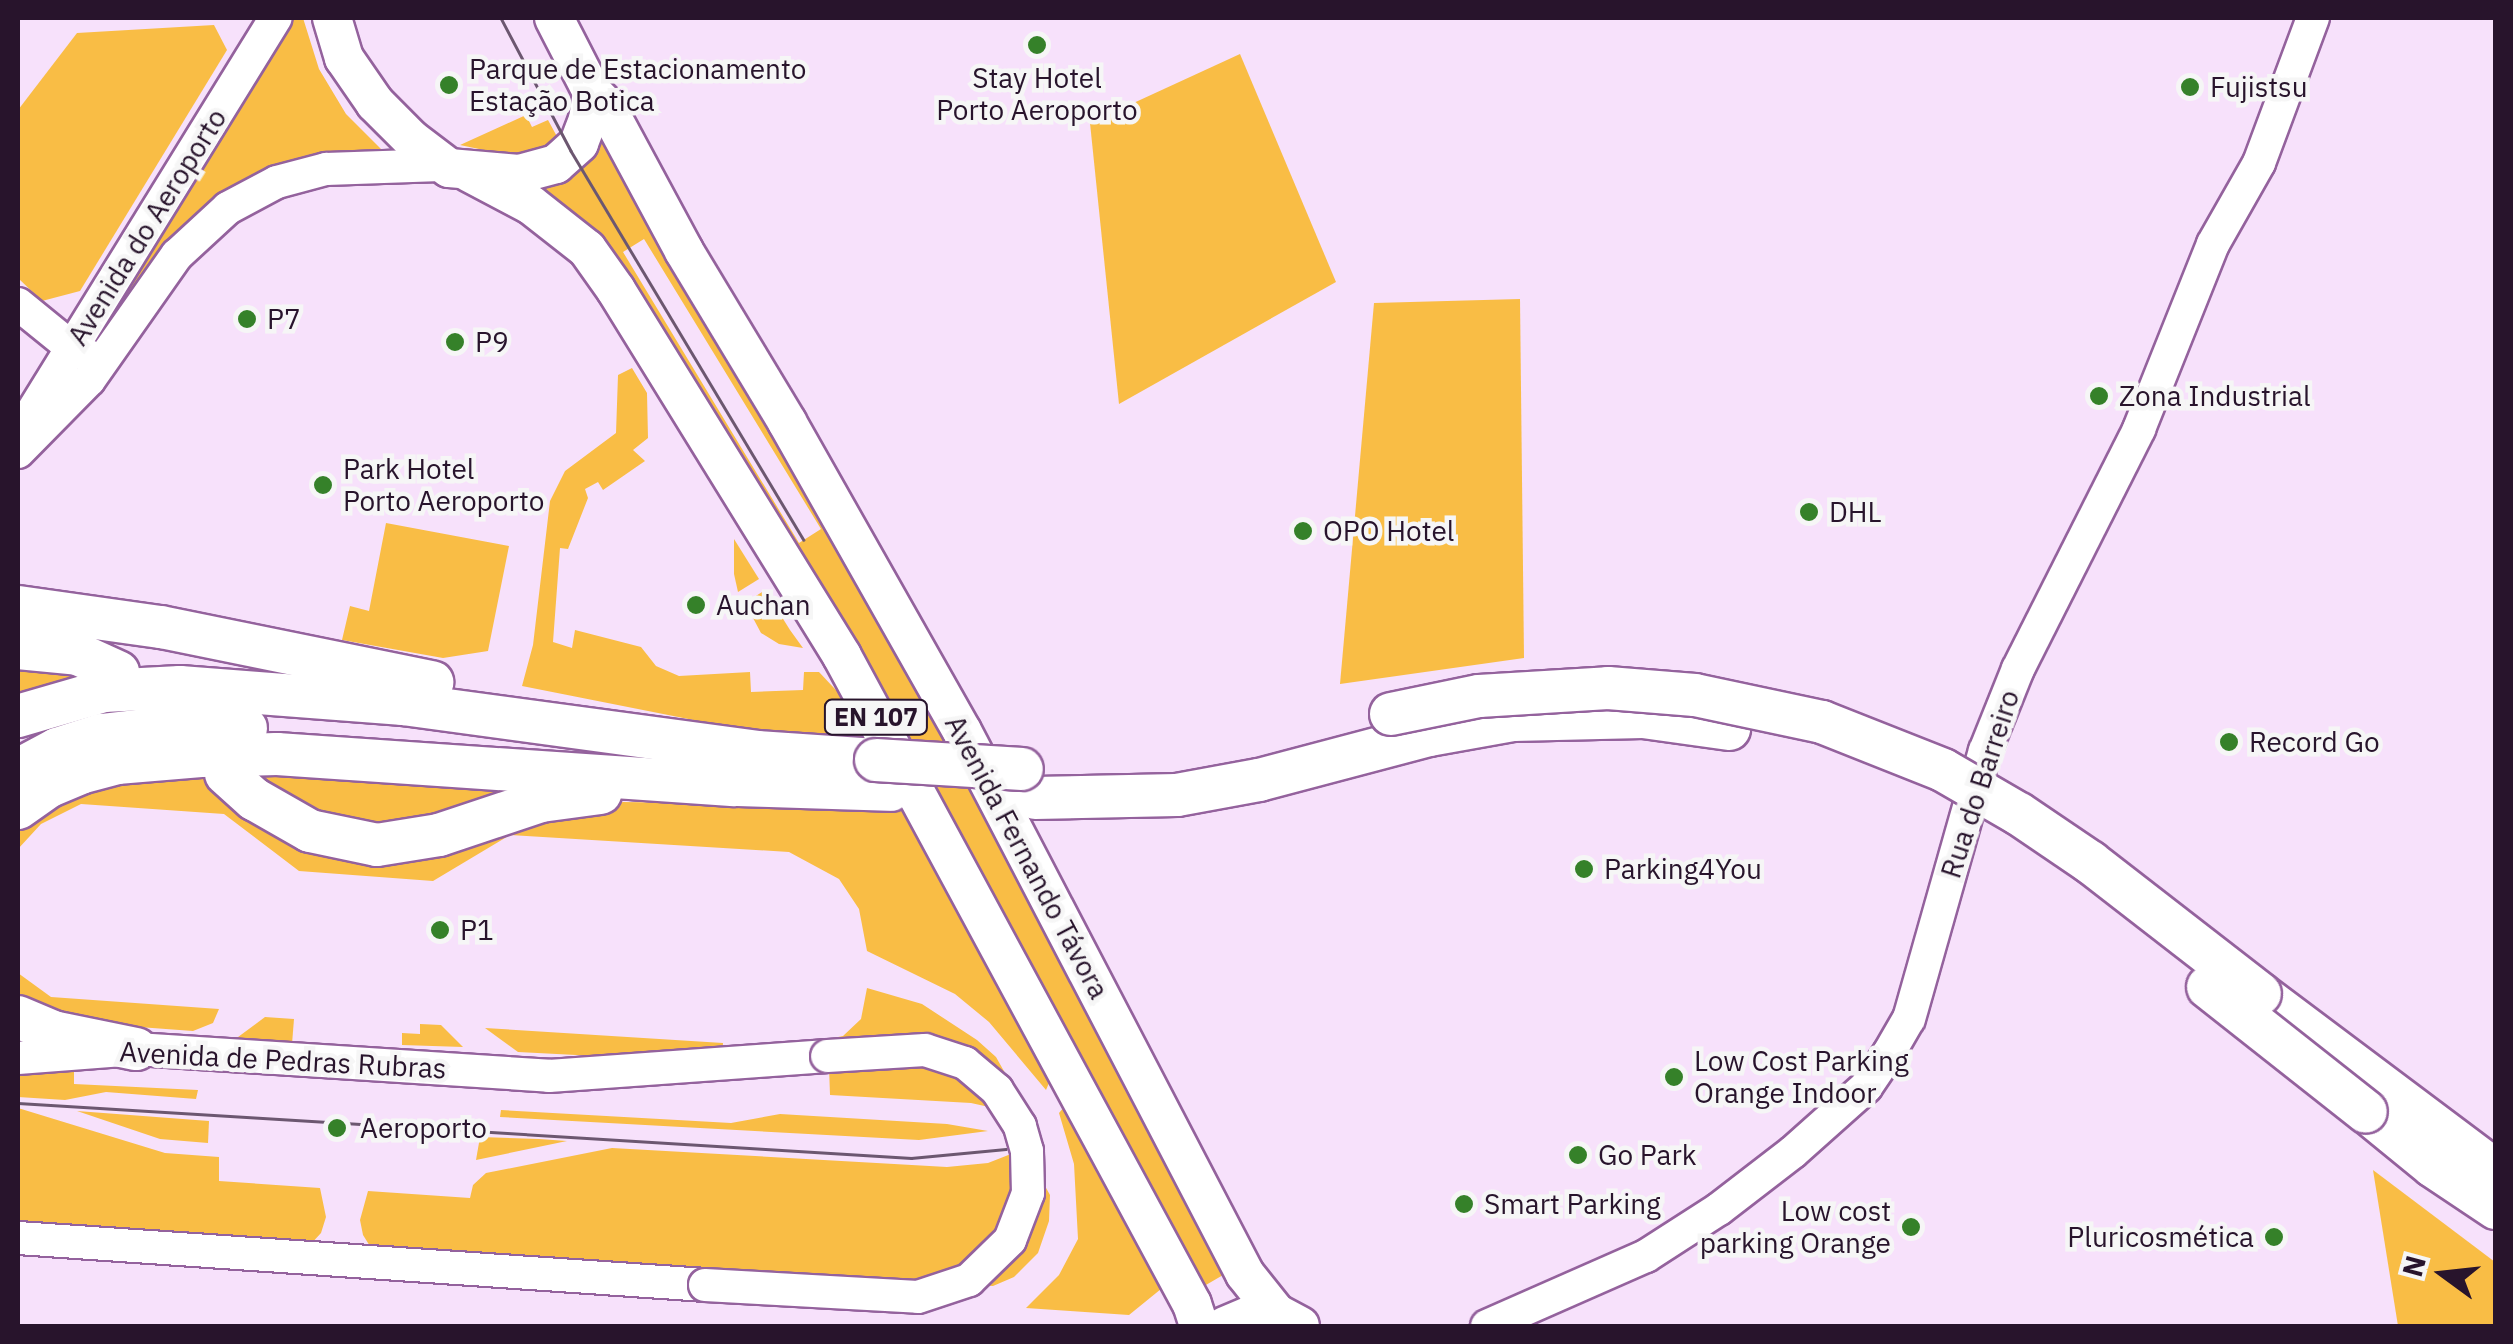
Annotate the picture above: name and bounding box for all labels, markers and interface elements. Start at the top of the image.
marker: Stay Hotel Porto Aeroporto [1026,34,1048,56]
place label: Parque de Estacionamento Estação Botica [469,52,806,118]
place label: Stay Hotel Porto Aeroporto [936,61,1138,127]
place label: Fujistsu [2210,70,2308,104]
marker: Parque de Estacionamento Estação Botica [438,74,460,96]
marker: Fujistsu [2179,76,2201,98]
street label: Avenida do Aeroporto [61,103,233,351]
place label: P7 [267,302,301,336]
marker: P7 [236,308,258,330]
place label: P9 [475,325,509,359]
marker: P9 [444,331,466,353]
place label: Zona Industrial [2119,379,2311,413]
marker: Zona Industrial [2088,385,2110,407]
place label: Park Hotel Porto Aeroporto [343,452,544,518]
marker: Park Hotel Porto Aeroporto [312,474,334,496]
place label: DHL [1829,495,1882,529]
marker: DHL [1798,501,1820,523]
place label: OPO Hotel [1323,514,1454,548]
marker: OPO Hotel [1292,520,1314,542]
place label: Auchan [716,588,811,622]
marker: Auchan [685,594,707,616]
street label: Rua do Barreiro [1934,686,2026,882]
road number: EN 107 [824,697,928,737]
street label: Avenida Fernando Távora [938,710,1116,1004]
place label: Record Go [2249,725,2380,759]
marker: Record Go [2218,731,2240,753]
place label: Parking4You [1604,852,1762,886]
marker: Parking4You [1573,858,1595,880]
place label: P1 [460,913,494,947]
marker: P1 [429,919,451,941]
street label: Avenida de Pedras Rubras [119,1035,447,1085]
place label: Low Cost Parking Orange Indoor [1694,1044,1909,1110]
marker: Low Cost Parking Orange Indoor [1663,1066,1685,1088]
place label: Aeroporto [360,1111,487,1145]
marker: Aeroporto [324,1115,350,1141]
place label: Go Park [1598,1138,1696,1172]
marker: Go Park [1567,1144,1589,1166]
place label: Smart Parking [1484,1187,1661,1221]
marker: Smart Parking [1453,1193,1475,1215]
place label: Low cost parking Orange [1700,1194,1891,1260]
marker: Low cost parking Orange [1900,1216,1922,1238]
place label: Pluricosmética [2067,1220,2254,1254]
north arrow [2393,1224,2493,1324]
marker: Pluricosmética [2263,1226,2285,1248]
text: N [2393,1252,2434,1281]

